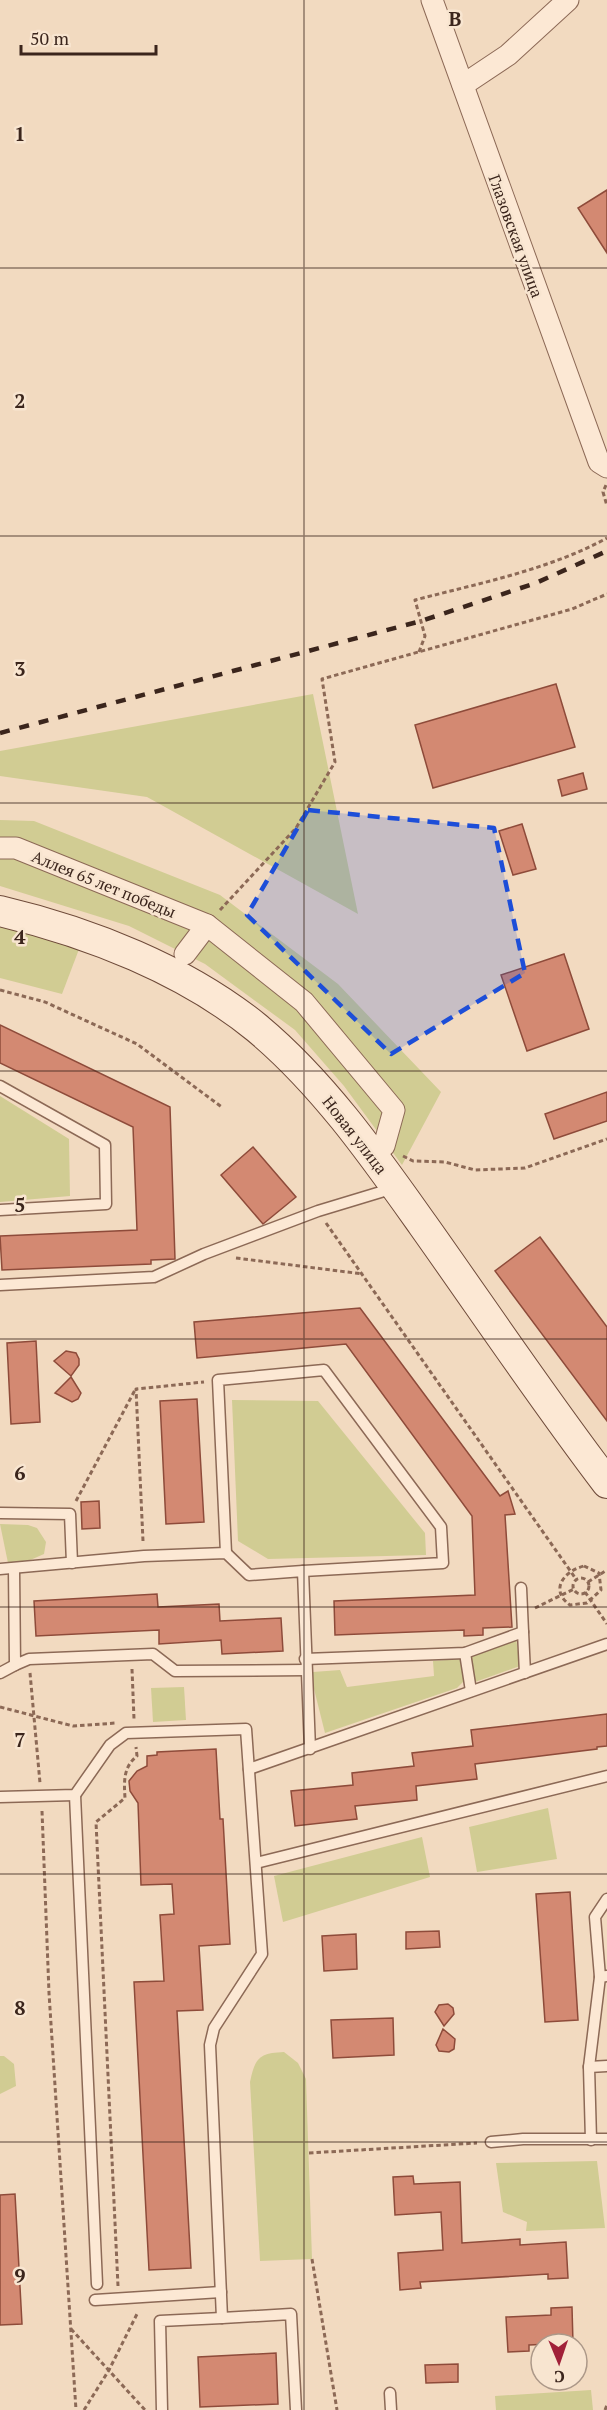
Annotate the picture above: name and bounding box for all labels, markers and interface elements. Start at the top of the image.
text: B [449,5,462,32]
scale bar [21,18,156,56]
text: 50 m [30,26,70,50]
text: 1 [14,120,26,147]
street label: Глазовская улица [484,171,548,301]
text: 2 [14,387,26,414]
text: 3 [14,655,26,682]
street label: Аллея 65 лет победы [29,845,179,923]
text: 4 [14,923,26,950]
street label: Новая улица [318,1091,392,1179]
text: 5 [14,1191,26,1218]
text: 6 [14,1459,26,1486]
text: 7 [14,1726,26,1753]
text: 8 [14,1994,26,2021]
text: 9 [14,2262,26,2289]
north arrow [529,2332,589,2392]
text: С [554,2366,565,2388]

